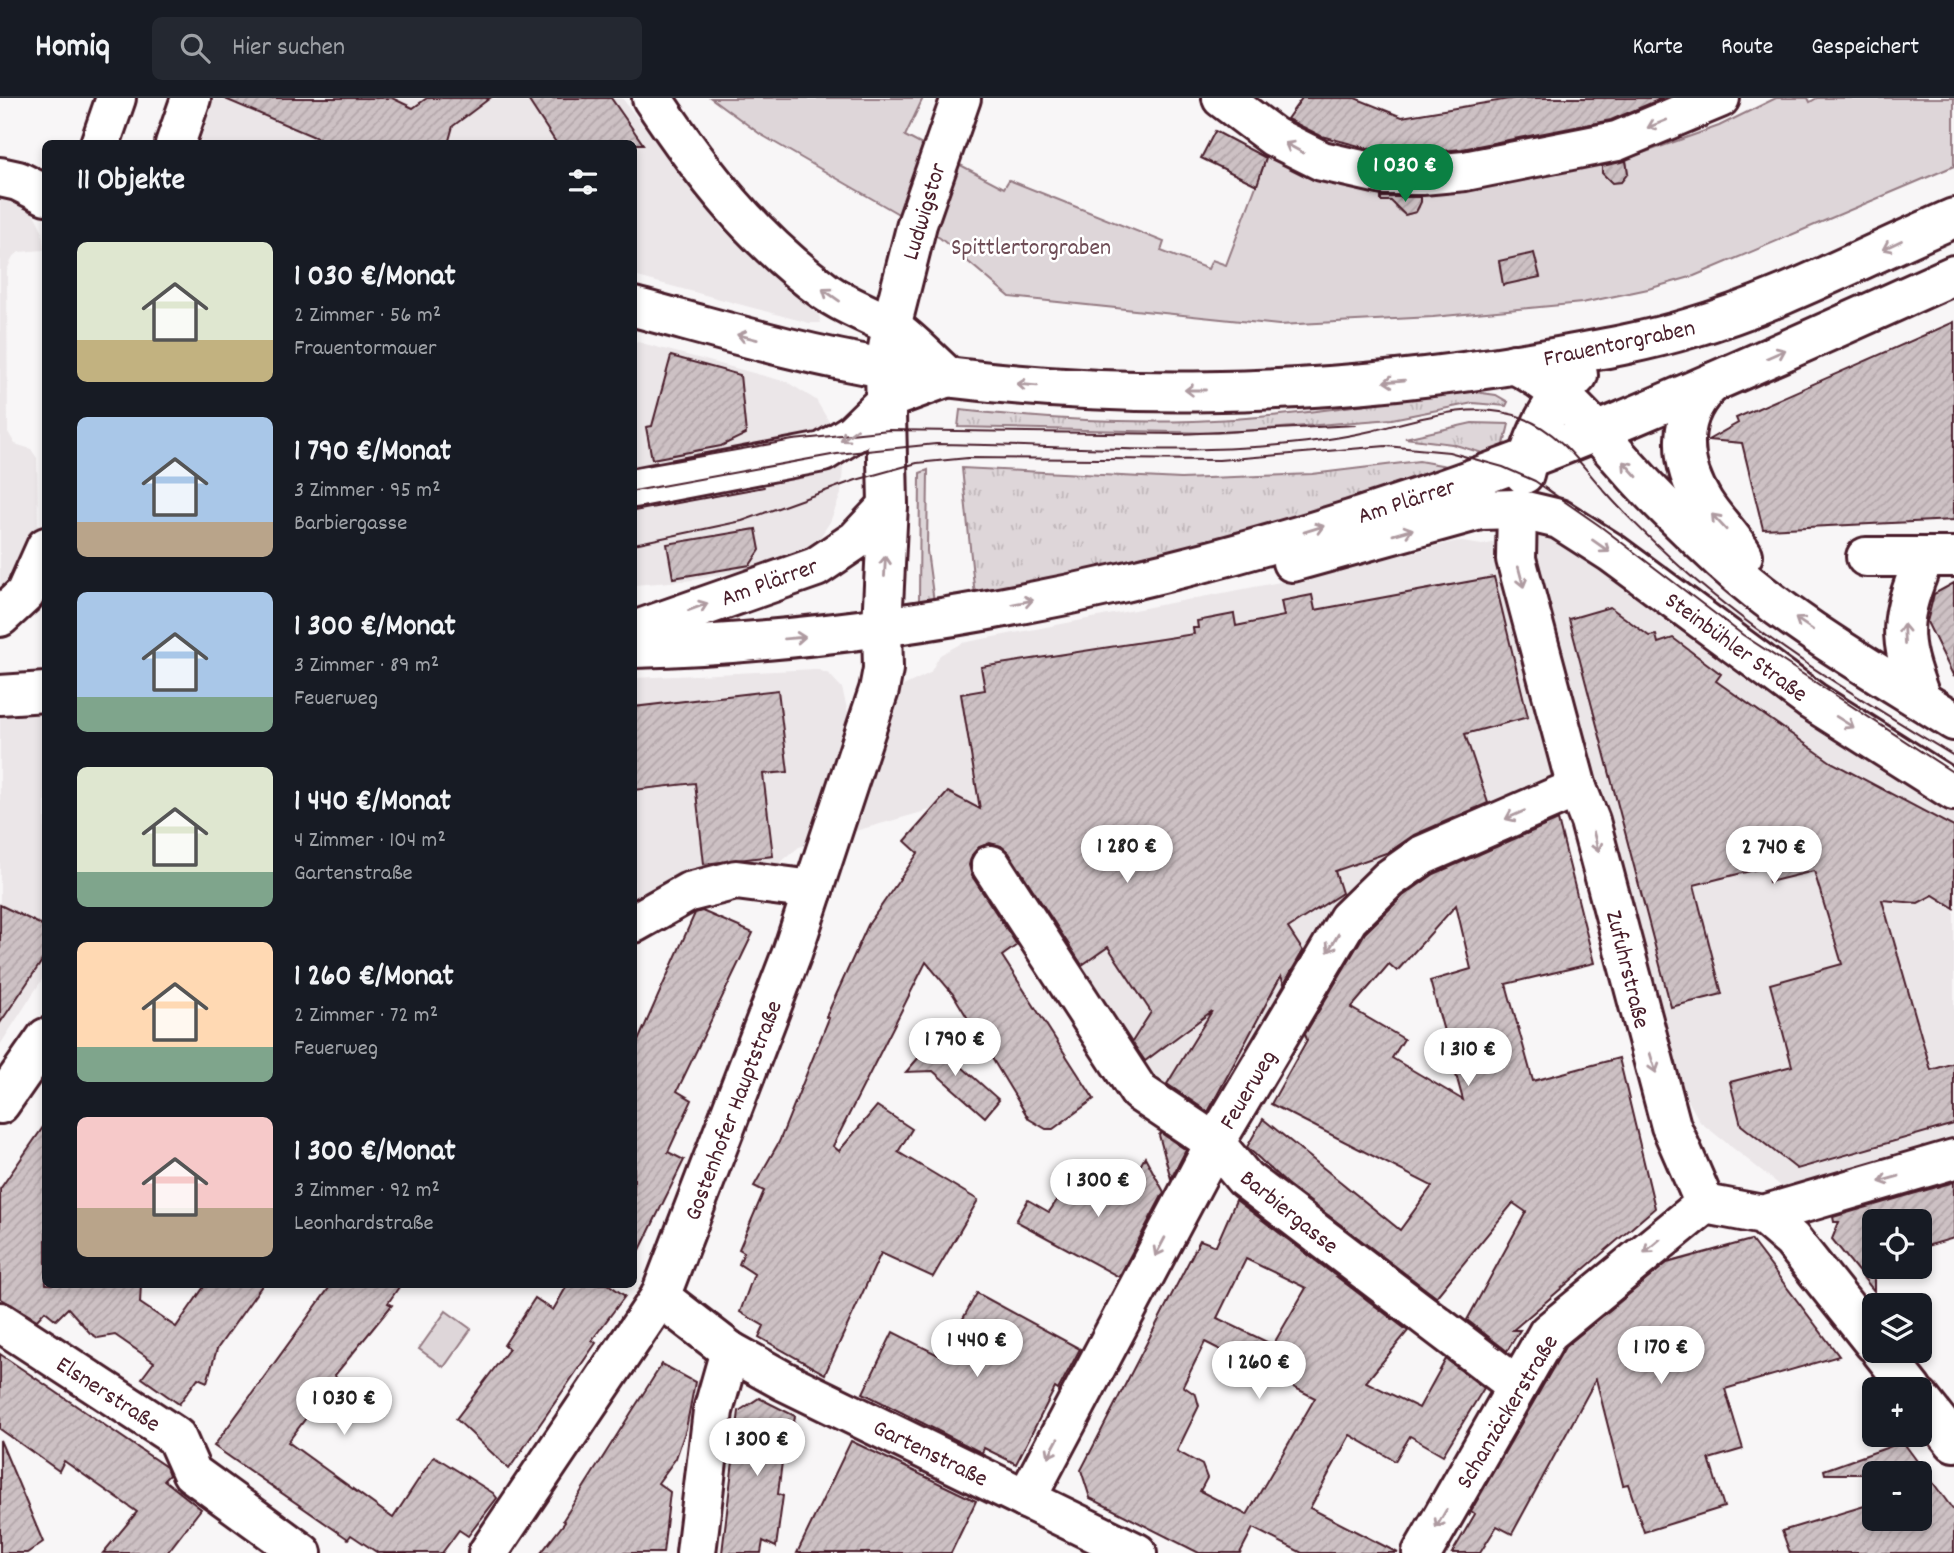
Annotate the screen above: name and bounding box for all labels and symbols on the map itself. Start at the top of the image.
one-way arrow [1647,119,1669,132]
one-way arrow [1284,141,1304,155]
pin: 1 030 € [1340,144,1470,204]
street label: Ludwigstor [895,159,957,265]
park label: Spittlertorgraben [951,232,1111,266]
one-way arrow [1882,239,1903,252]
one-way arrow [822,288,841,302]
street label: Frauentorgraben [1541,312,1698,378]
one-way arrow [736,330,759,343]
one-way arrow [1765,347,1786,360]
one-way arrow [1383,374,1406,387]
one-way arrow [1016,378,1039,391]
one-way arrow [1184,383,1207,397]
one-way arrow [840,428,859,442]
one-way arrow [1621,461,1638,478]
street label: Am Plärrer [1354,471,1460,535]
one-way arrow [1711,513,1727,531]
one-way arrow [1303,522,1325,535]
one-way arrow [1392,524,1414,537]
one-way arrow [1591,539,1610,553]
street label: Am Plärrer [717,551,823,617]
one-way arrow [879,555,892,578]
one-way arrow [1515,565,1528,587]
street label: Steinbühler Straße [1657,585,1814,712]
one-way arrow [1011,595,1034,608]
one-way arrow [686,600,708,613]
one-way arrow [1795,617,1814,632]
one-way arrow [1897,623,1910,646]
one-way arrow [783,631,806,644]
one-way arrow [1835,714,1854,729]
one-way arrow [1504,809,1526,822]
pin: 1 280 € [1062,826,1192,885]
pin: 2 740 € [1709,826,1839,886]
one-way arrow [1590,831,1603,853]
street label: Zufuhrstraße [1595,907,1657,1032]
one-way arrow [1326,933,1340,953]
street label: Gostenhofer Hauptstraße [677,996,792,1226]
pin: 1 790 € [890,1018,1020,1078]
pin: 1 310 € [1403,1028,1533,1088]
street label: Feuerweg [1212,1044,1287,1137]
one-way arrow [1648,1051,1661,1073]
pin: 1 300 € [1033,1160,1163,1219]
street label: Barbiergasse [1231,1163,1345,1264]
one-way arrow [1878,1173,1900,1186]
one-way arrow [1152,1236,1166,1257]
one-way arrow [1643,1238,1661,1254]
pin: 1 440 € [912,1320,1042,1379]
pin: 1 170 € [1596,1326,1726,1386]
street label: Schanzäckerstraße [1449,1329,1568,1496]
pin: 1 260 € [1194,1342,1324,1401]
street label: Elsnerstraße [48,1349,166,1442]
pin: 1 030 € [279,1378,409,1437]
street label: Gartenstraße [867,1412,993,1497]
pin: 1 300 € [692,1418,822,1478]
one-way arrow [1046,1437,1059,1458]
one-way arrow [1434,1509,1448,1529]

